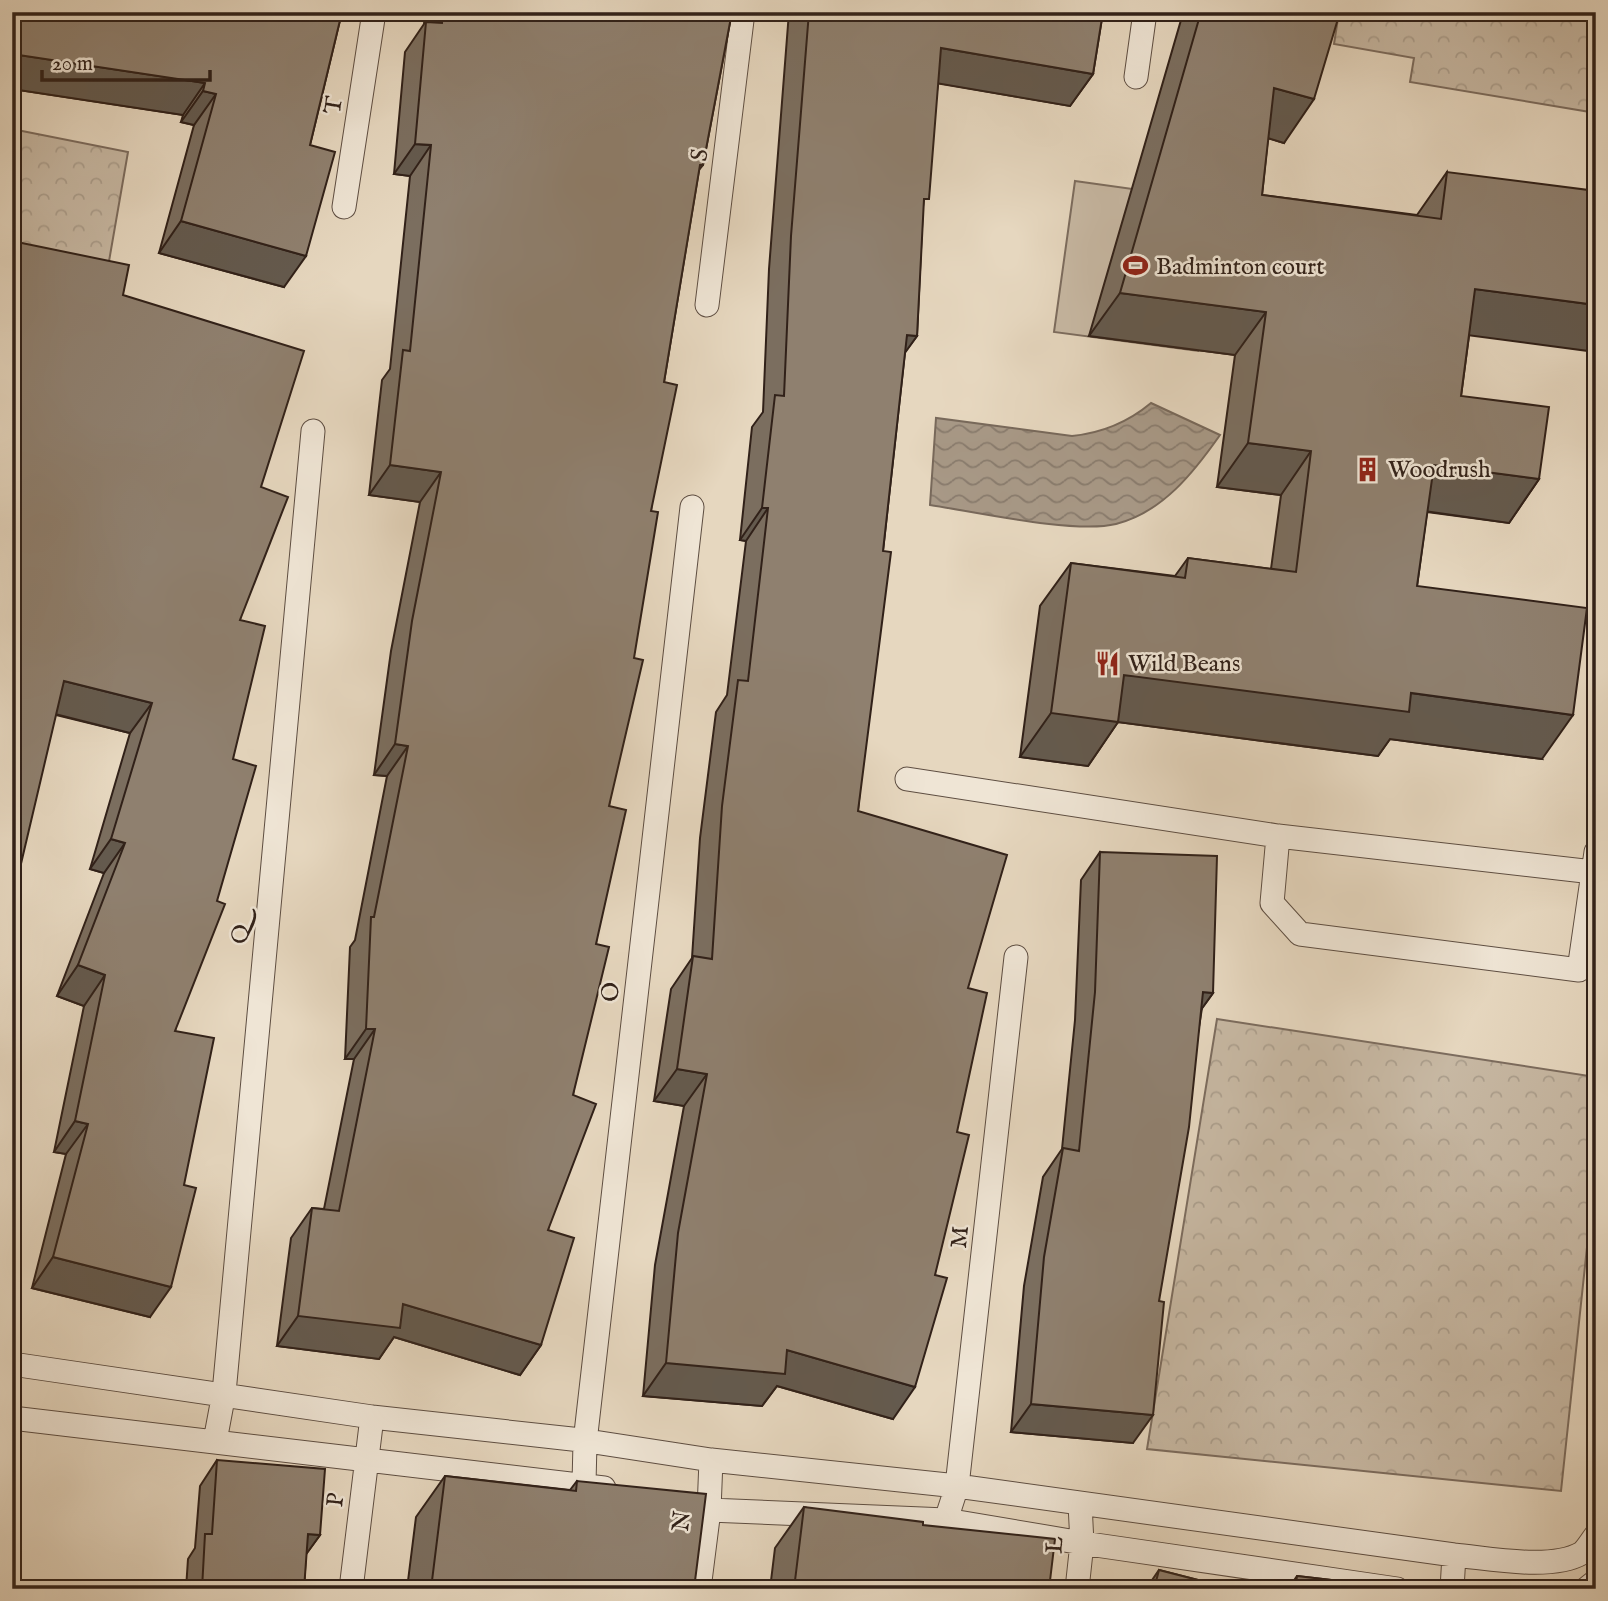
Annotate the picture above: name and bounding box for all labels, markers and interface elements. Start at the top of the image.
scale bar [42,38,210,82]
text: 20 m [52,51,93,78]
street label: T [318,94,351,116]
street label: S [684,147,717,163]
sports icon: Badminton court [1122,252,1150,280]
place label: Badminton court [1156,252,1324,283]
building icon: Woodrush [1354,455,1382,483]
place label: Woodrush [1388,455,1491,486]
restaurant icon: Wild Beans [1094,649,1122,677]
place label: Wild Beans [1128,649,1240,680]
street label: Q [225,906,259,945]
street label: O [595,980,628,1004]
street label: M [944,1224,977,1250]
street label: P [320,1491,353,1509]
street label: N [666,1509,699,1533]
street label: L [1040,1535,1071,1554]

